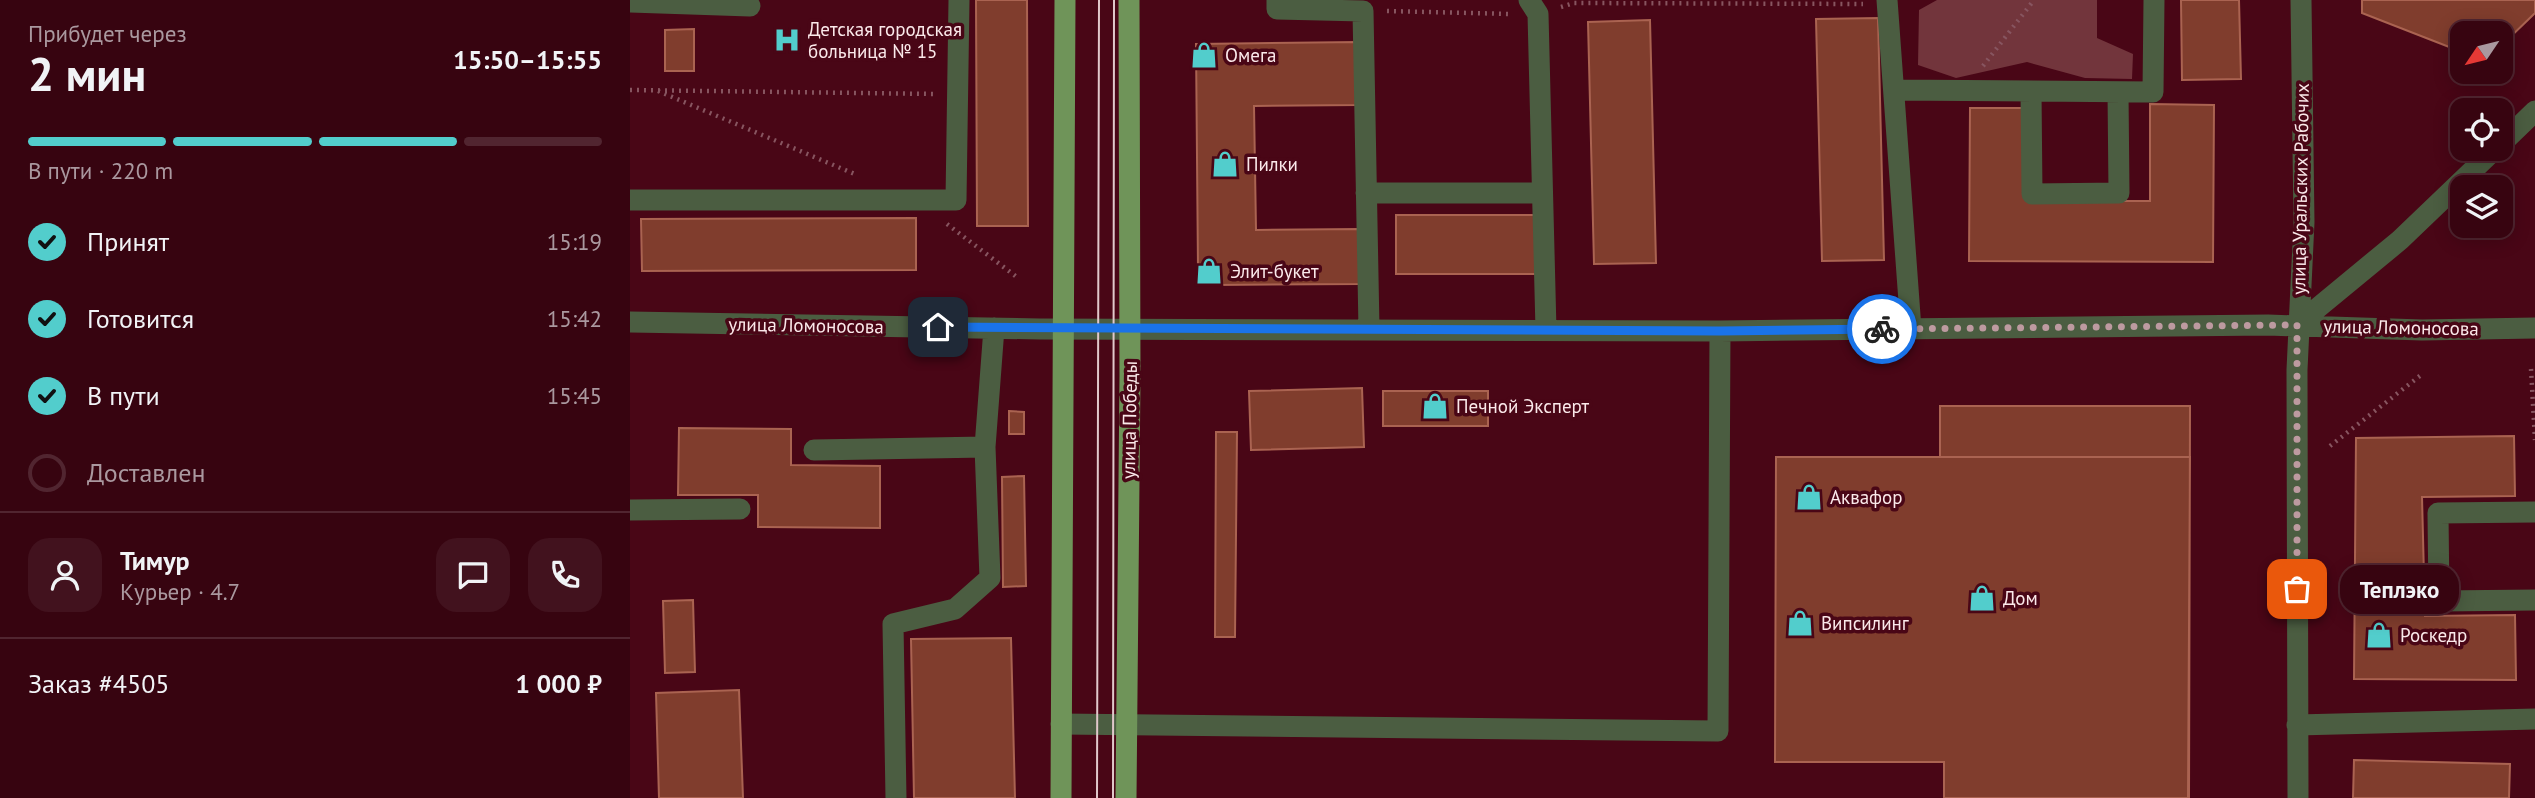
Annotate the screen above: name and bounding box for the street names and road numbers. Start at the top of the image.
street label: улица Уральских Рабочих [2286,83,2314,295]
street label: улица Ломоносова [728,312,884,338]
street label: улица Ломоносова [2323,314,2479,340]
street label: улица Победы [1116,361,1142,479]

